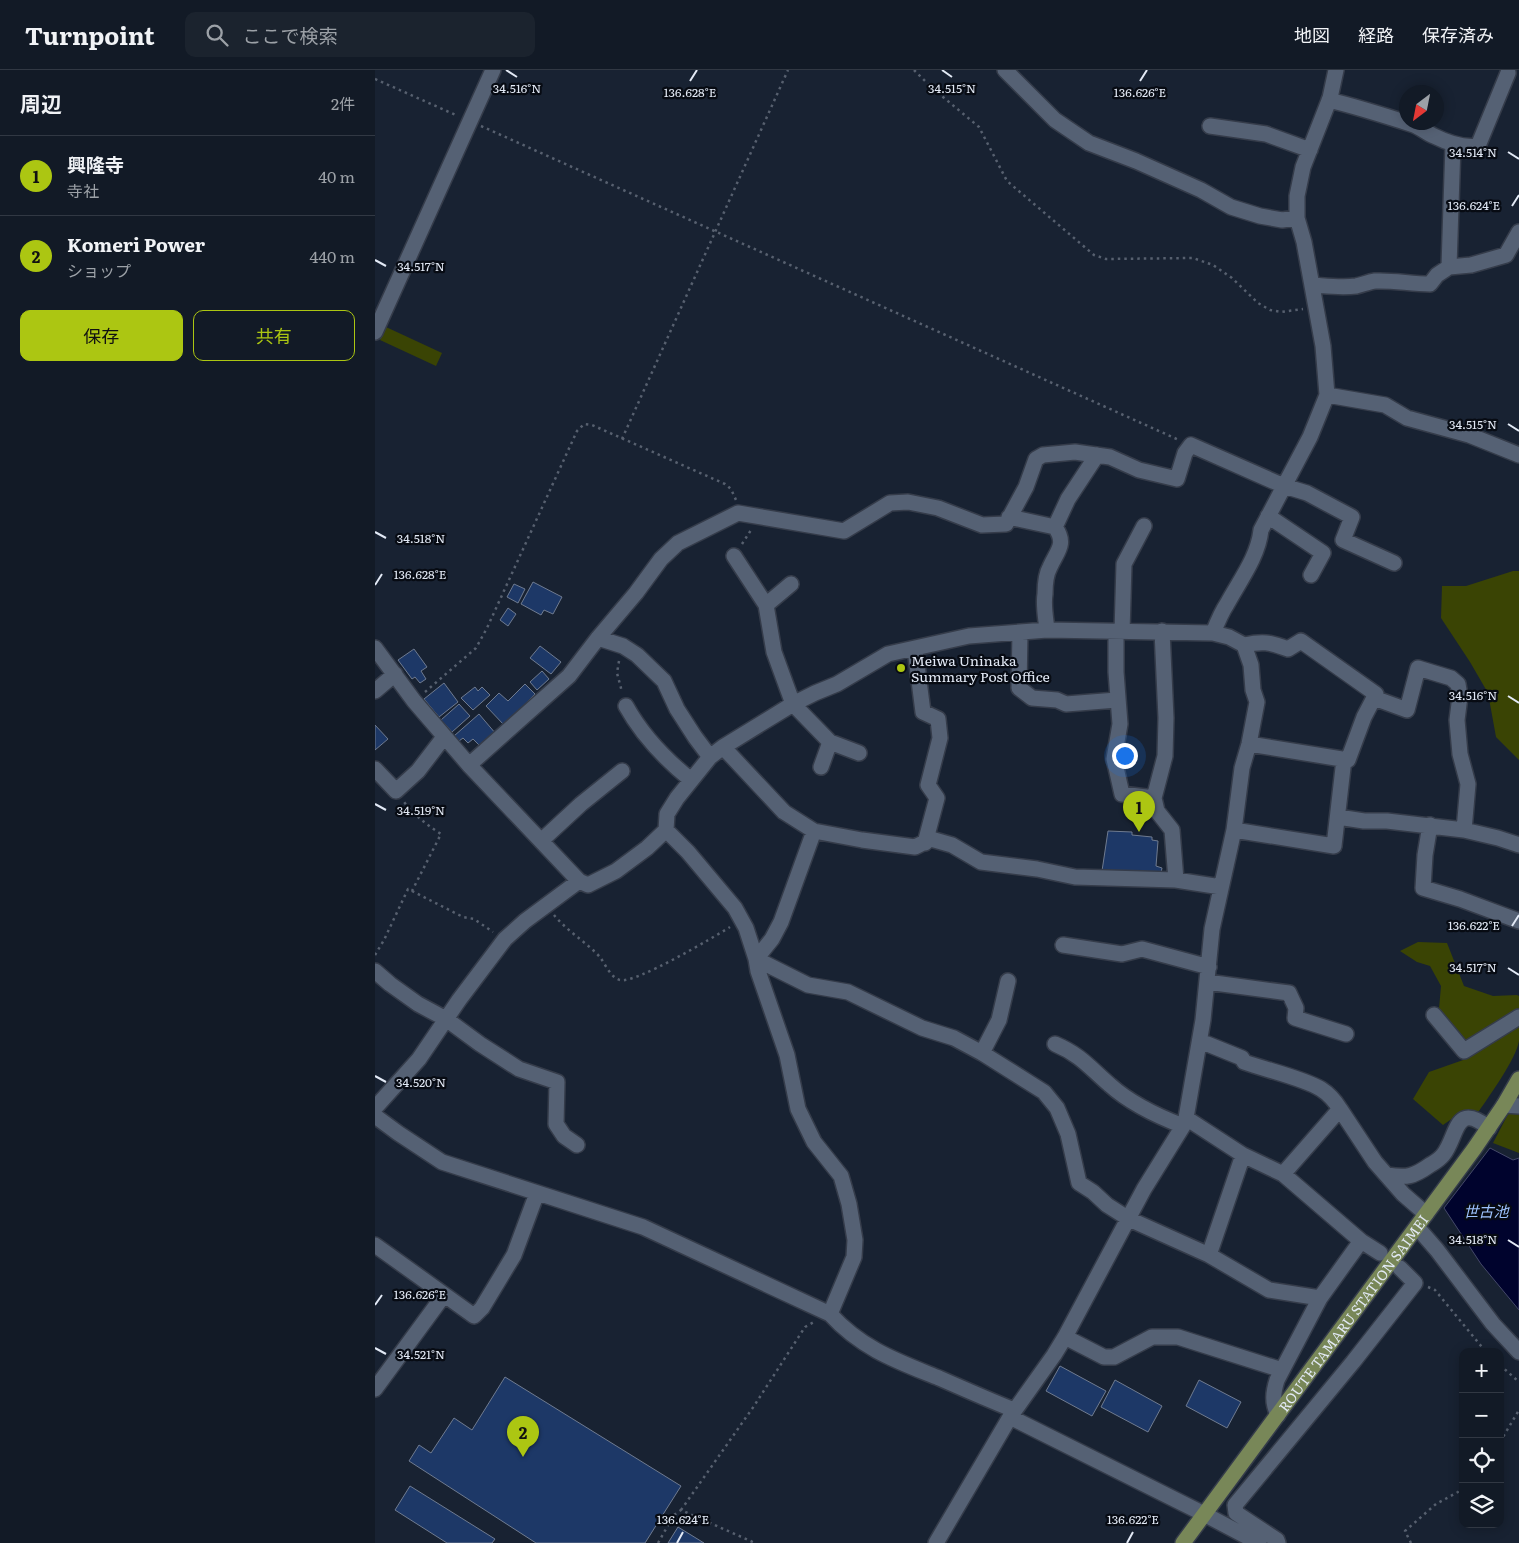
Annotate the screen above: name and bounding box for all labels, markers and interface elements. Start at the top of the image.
search box [185,12,535,57]
text: Turnpoint [25,17,155,52]
icon: search [203,21,231,49]
text: ここで検索 [243,21,338,49]
text: 地図 [1294,21,1330,48]
text: 経路 [1358,21,1394,48]
text: 保存済み [1422,21,1494,48]
text: 34.516°N [493,79,541,97]
text: 34.515°N [928,79,976,97]
text: 136.628°E [664,83,717,101]
text: 136.626°E [1114,83,1167,101]
north arrow [1399,85,1444,130]
text: 周辺 [20,87,62,118]
text: 2件 [331,91,355,115]
text: 34.514°N [1449,143,1497,161]
text: 興隆寺 [67,150,124,178]
text: 1 [33,164,39,188]
text: 40 m [318,164,355,188]
text: 寺社 [67,178,99,202]
text: 136.624°E [1448,196,1501,214]
text: Komeri Power [67,230,205,258]
text: 2 [32,244,40,268]
text: 440 m [309,244,355,268]
text: 34.517°N [397,257,445,275]
text: ショップ [67,258,131,282]
button: 保存 [20,310,183,361]
button: 共有 [193,310,355,361]
text: 34.515°N [1449,415,1497,433]
text: 34.518°N [397,529,445,547]
text: 136.628°E [394,565,447,583]
place label: Meiwa Uninaka Summary Post Office [911,650,1050,686]
marker: Meiwa Uninaka Summary Post Office [895,662,907,674]
text: 34.516°N [1449,686,1497,704]
your location [1112,743,1138,769]
pin: 1 [1123,791,1155,832]
text: 34.519°N [397,801,445,819]
text: 136.622°E [1448,916,1500,934]
text: 34.517°N [1449,958,1497,976]
text: 34.520°N [396,1073,446,1091]
water label: 世古池 [1463,1199,1510,1222]
street label: ROUTE TAMARU STATION SAIMEI [1273,1210,1432,1416]
text: 34.518°N [1449,1230,1497,1248]
text: 136.626°E [394,1285,447,1303]
text: 34.521°N [397,1345,445,1363]
map controls [1459,1348,1504,1528]
button: + [1459,1348,1504,1393]
button: − [1459,1393,1504,1438]
pin: 2 [507,1416,539,1457]
button: locate [1459,1438,1504,1483]
button: layers [1459,1483,1504,1528]
text: 136.624°E [657,1510,710,1528]
text: 136.622°E [1107,1510,1159,1528]

